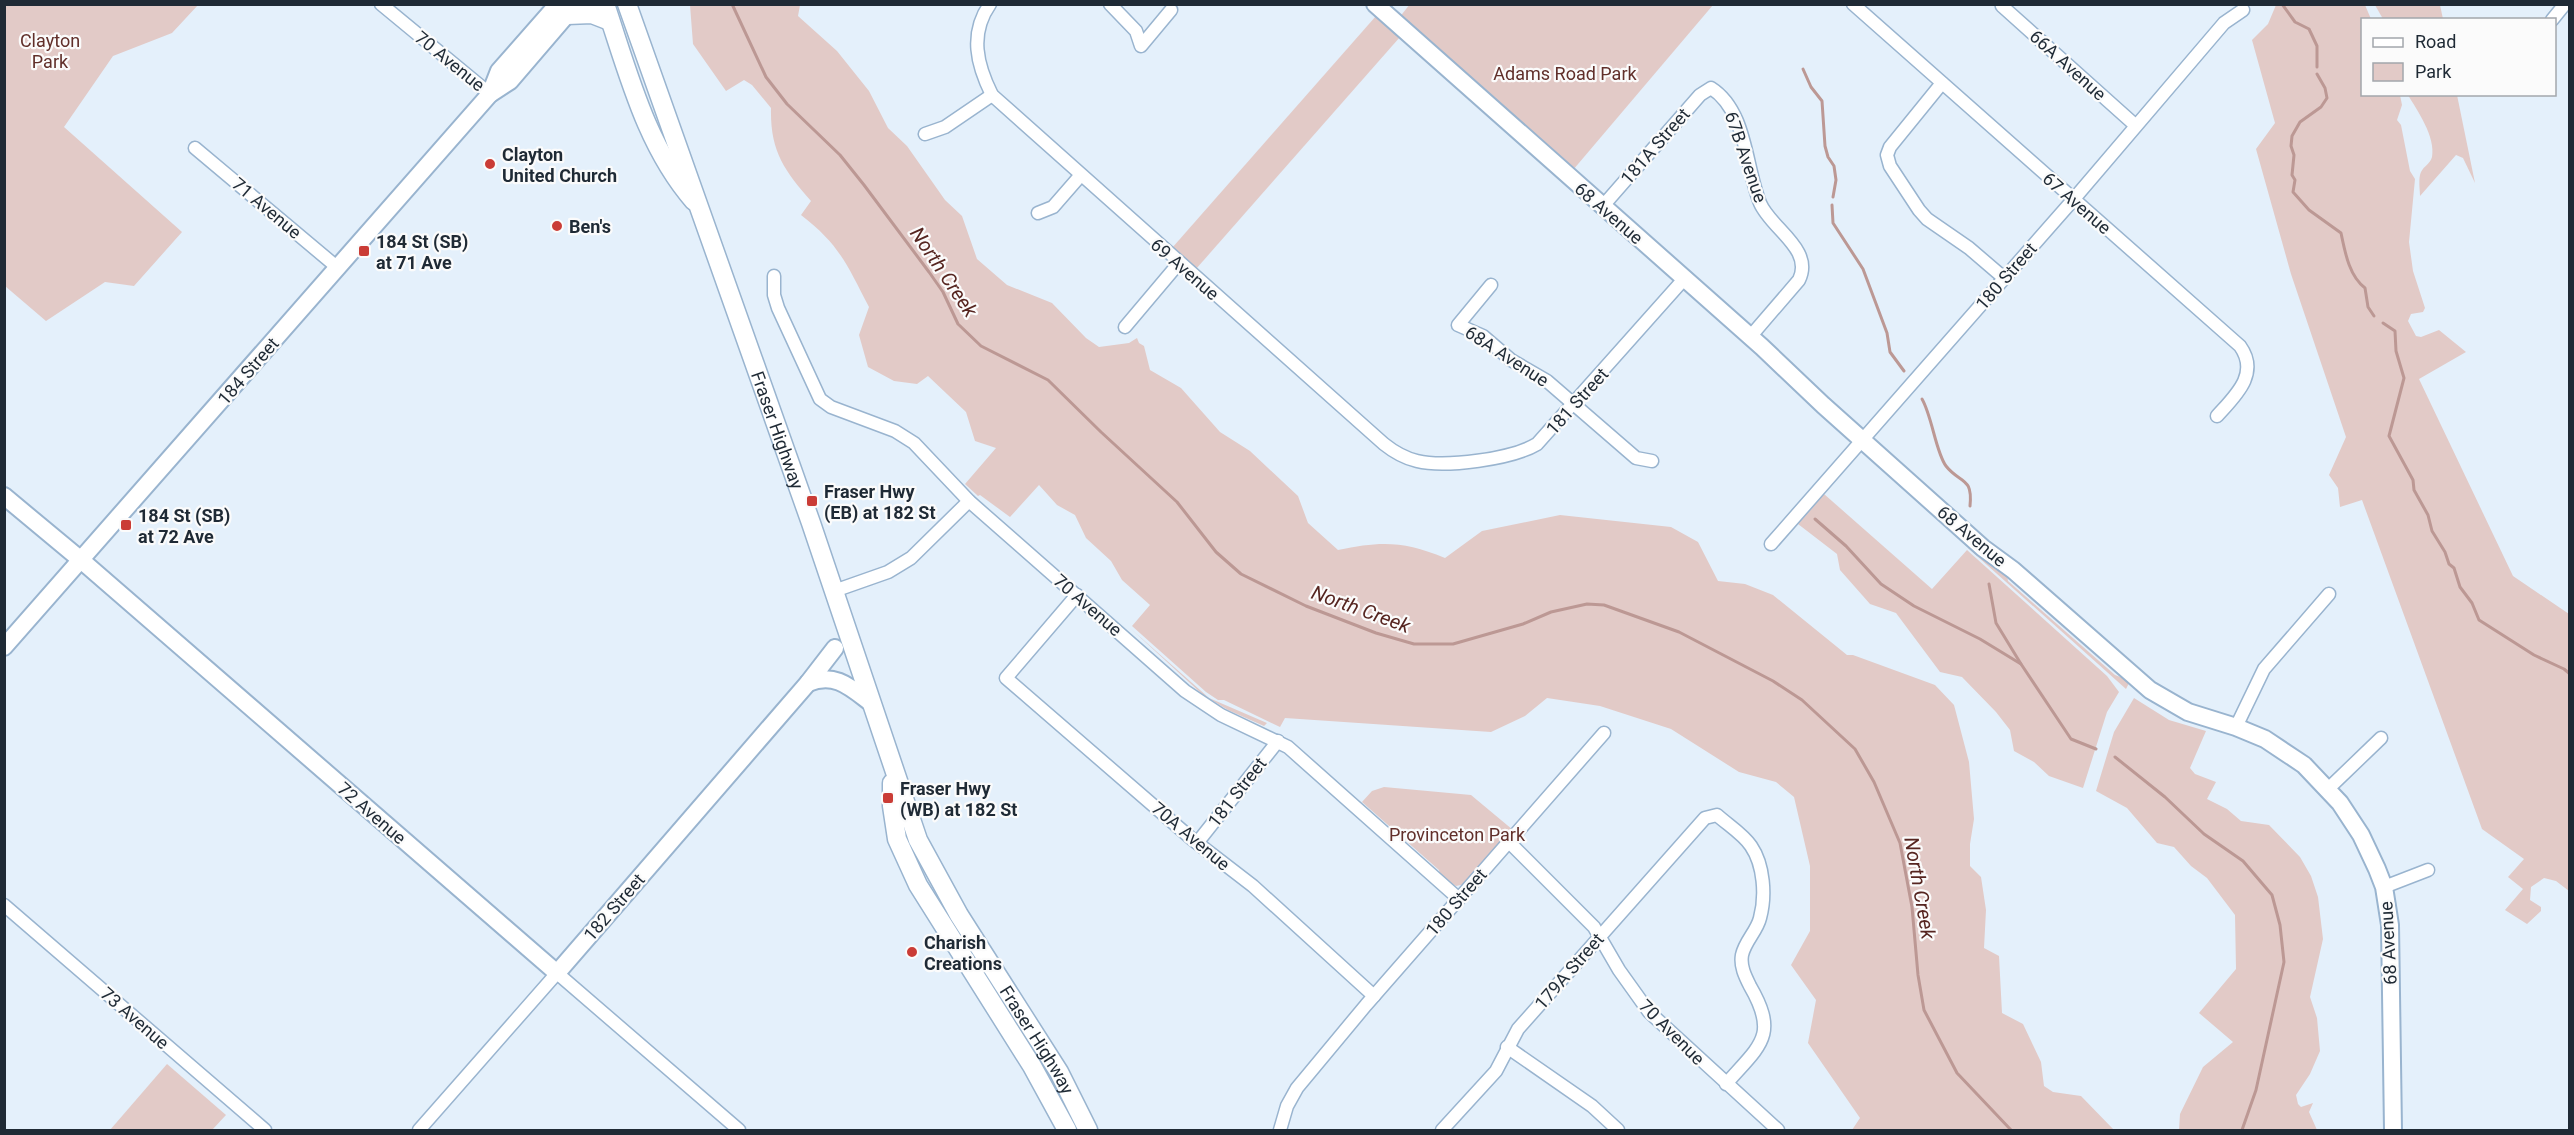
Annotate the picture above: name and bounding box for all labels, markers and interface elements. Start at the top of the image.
legend [2361,18,2556,96]
street label: 66A Avenue [2026,25,2110,105]
street label: 70 Avenue [411,27,489,95]
park label: Clayton Park [20,30,80,72]
text: Road [2415,31,2456,52]
text: Park [2415,61,2452,82]
park label: Adams Road Park [1493,63,1638,84]
street label: 181A Street [1616,104,1694,188]
street label: 67B Avenue [1721,109,1771,205]
place label: Clayton United Church [502,144,617,186]
marker: Clayton United Church [483,157,497,171]
street label: 67 Avenue [2039,168,2115,238]
street label: 71 Avenue [228,173,306,243]
street label: 68 Avenue [1571,178,1647,248]
place label: Ben's [569,216,611,237]
marker: Ben's [550,219,564,233]
water label: North Creek [905,222,983,323]
place label: 184 St (SB) at 71 Ave [376,231,468,273]
street label: 69 Avenue [1147,234,1223,304]
street label: 180 Street [1971,238,2041,314]
marker: 184 St (SB) at 71 Ave [357,244,371,258]
street label: 68A Avenue [1461,321,1553,391]
street label: 184 Street [213,333,283,409]
street label: 181 Street [1542,363,1612,439]
street label: Fraser Highway [747,368,809,492]
place label: Fraser Hwy (EB) at 182 St [824,481,936,524]
marker: Fraser Hwy (EB) at 182 St [805,494,819,508]
street label: 68 Avenue [1933,501,2011,571]
place label: 184 St (SB) at 72 Ave [138,505,230,547]
marker: 184 St (SB) at 72 Ave [119,518,133,532]
street label: 70 Avenue [1050,570,1126,640]
water label: North Creek [1308,580,1415,638]
street label: 181 Street [1203,753,1271,831]
street label: 72 Avenue [334,778,410,848]
place label: Fraser Hwy (WB) at 182 St [900,778,1017,821]
marker: Fraser Hwy (WB) at 182 St [881,791,895,805]
street label: 70A Avenue [1148,797,1234,875]
park label: Provinceton Park [1389,824,1526,845]
water label: North Creek [1899,835,1941,942]
street label: 180 Street [1421,864,1491,940]
street label: 182 Street [579,869,649,945]
street label: 68 Avenue [2375,901,2401,985]
street label: 179A Street [1530,929,1608,1013]
place label: Charish Creations [924,932,1002,974]
marker: Charish Creations [905,945,919,959]
street label: Fraser Highway [996,981,1079,1098]
street label: 73 Avenue [97,983,173,1053]
street label: 70 Avenue [1635,995,1709,1069]

